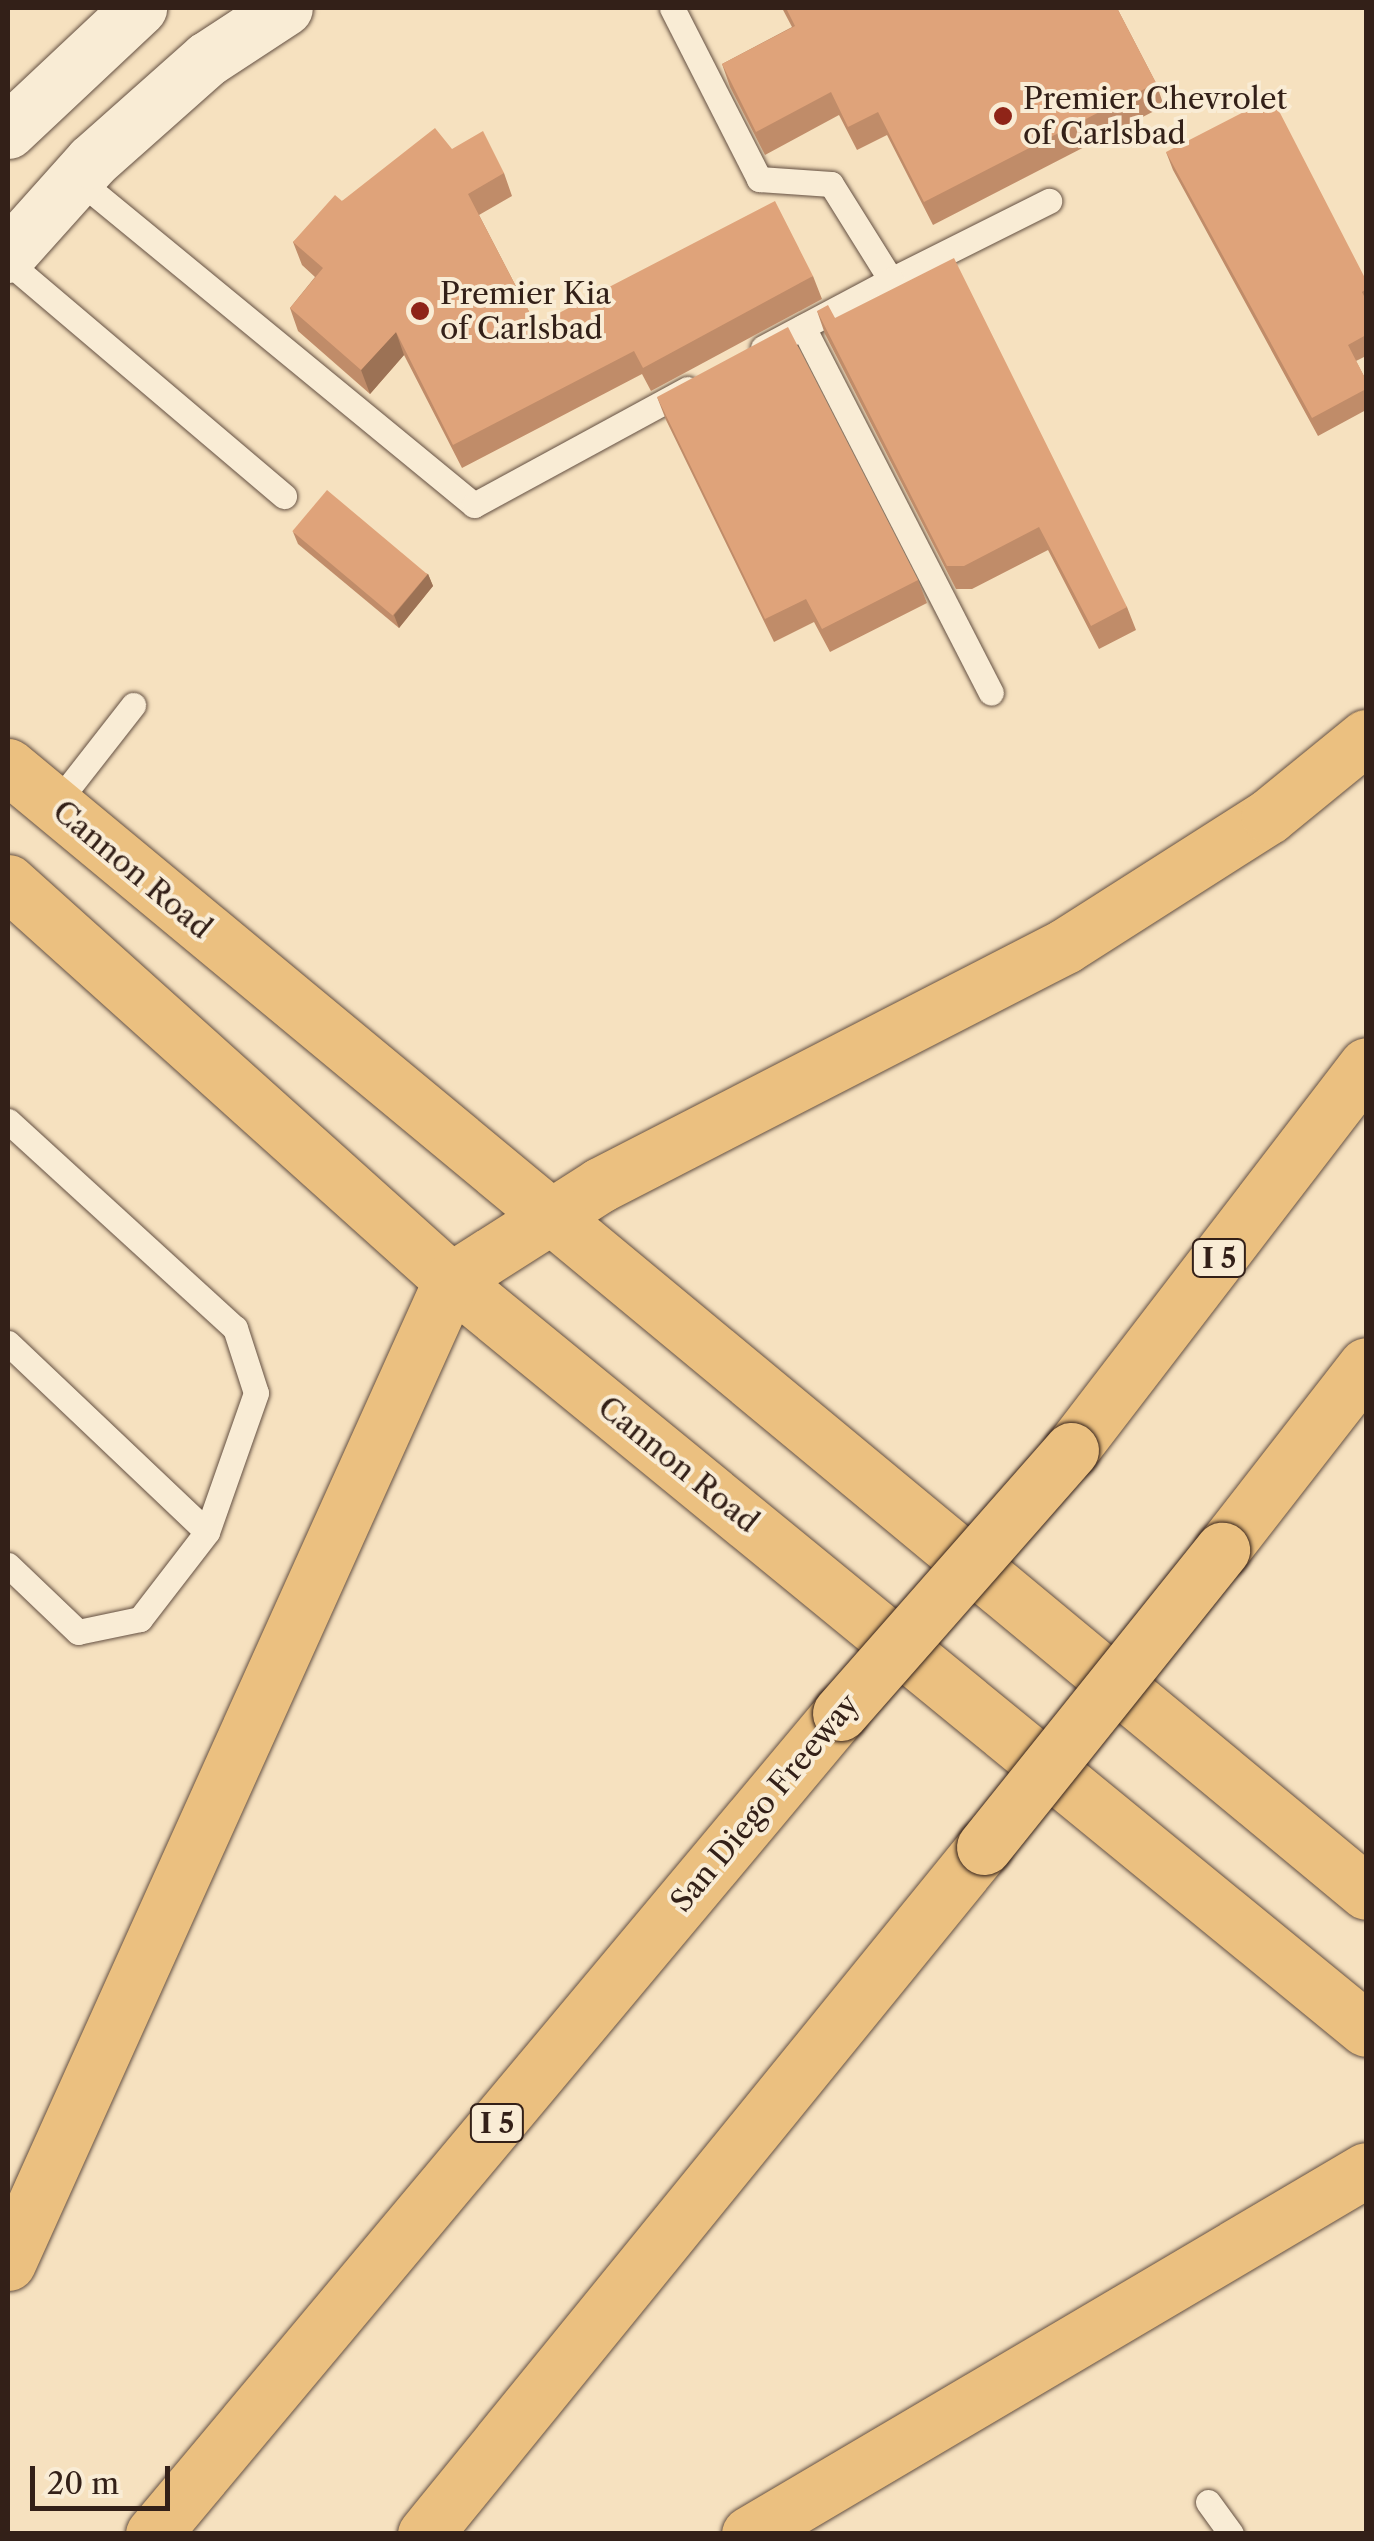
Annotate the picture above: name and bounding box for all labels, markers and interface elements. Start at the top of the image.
place label: Premier Chevrolet of Carlsbad [1023,81,1288,152]
marker: Premier Chevrolet of Carlsbad [992,105,1014,127]
place label: Premier Kia of Carlsbad [440,276,612,346]
marker: Premier Kia of Carlsbad [409,300,431,322]
street label: Cannon Road [45,793,219,947]
road number: I 5 [1192,1235,1246,1281]
street label: Cannon Road [591,1389,765,1541]
street label: San Diego Freeway [663,1687,867,1919]
road number: I 5 [470,2100,524,2146]
scale bar [35,2446,175,2508]
text: 20 m [47,2465,119,2502]

